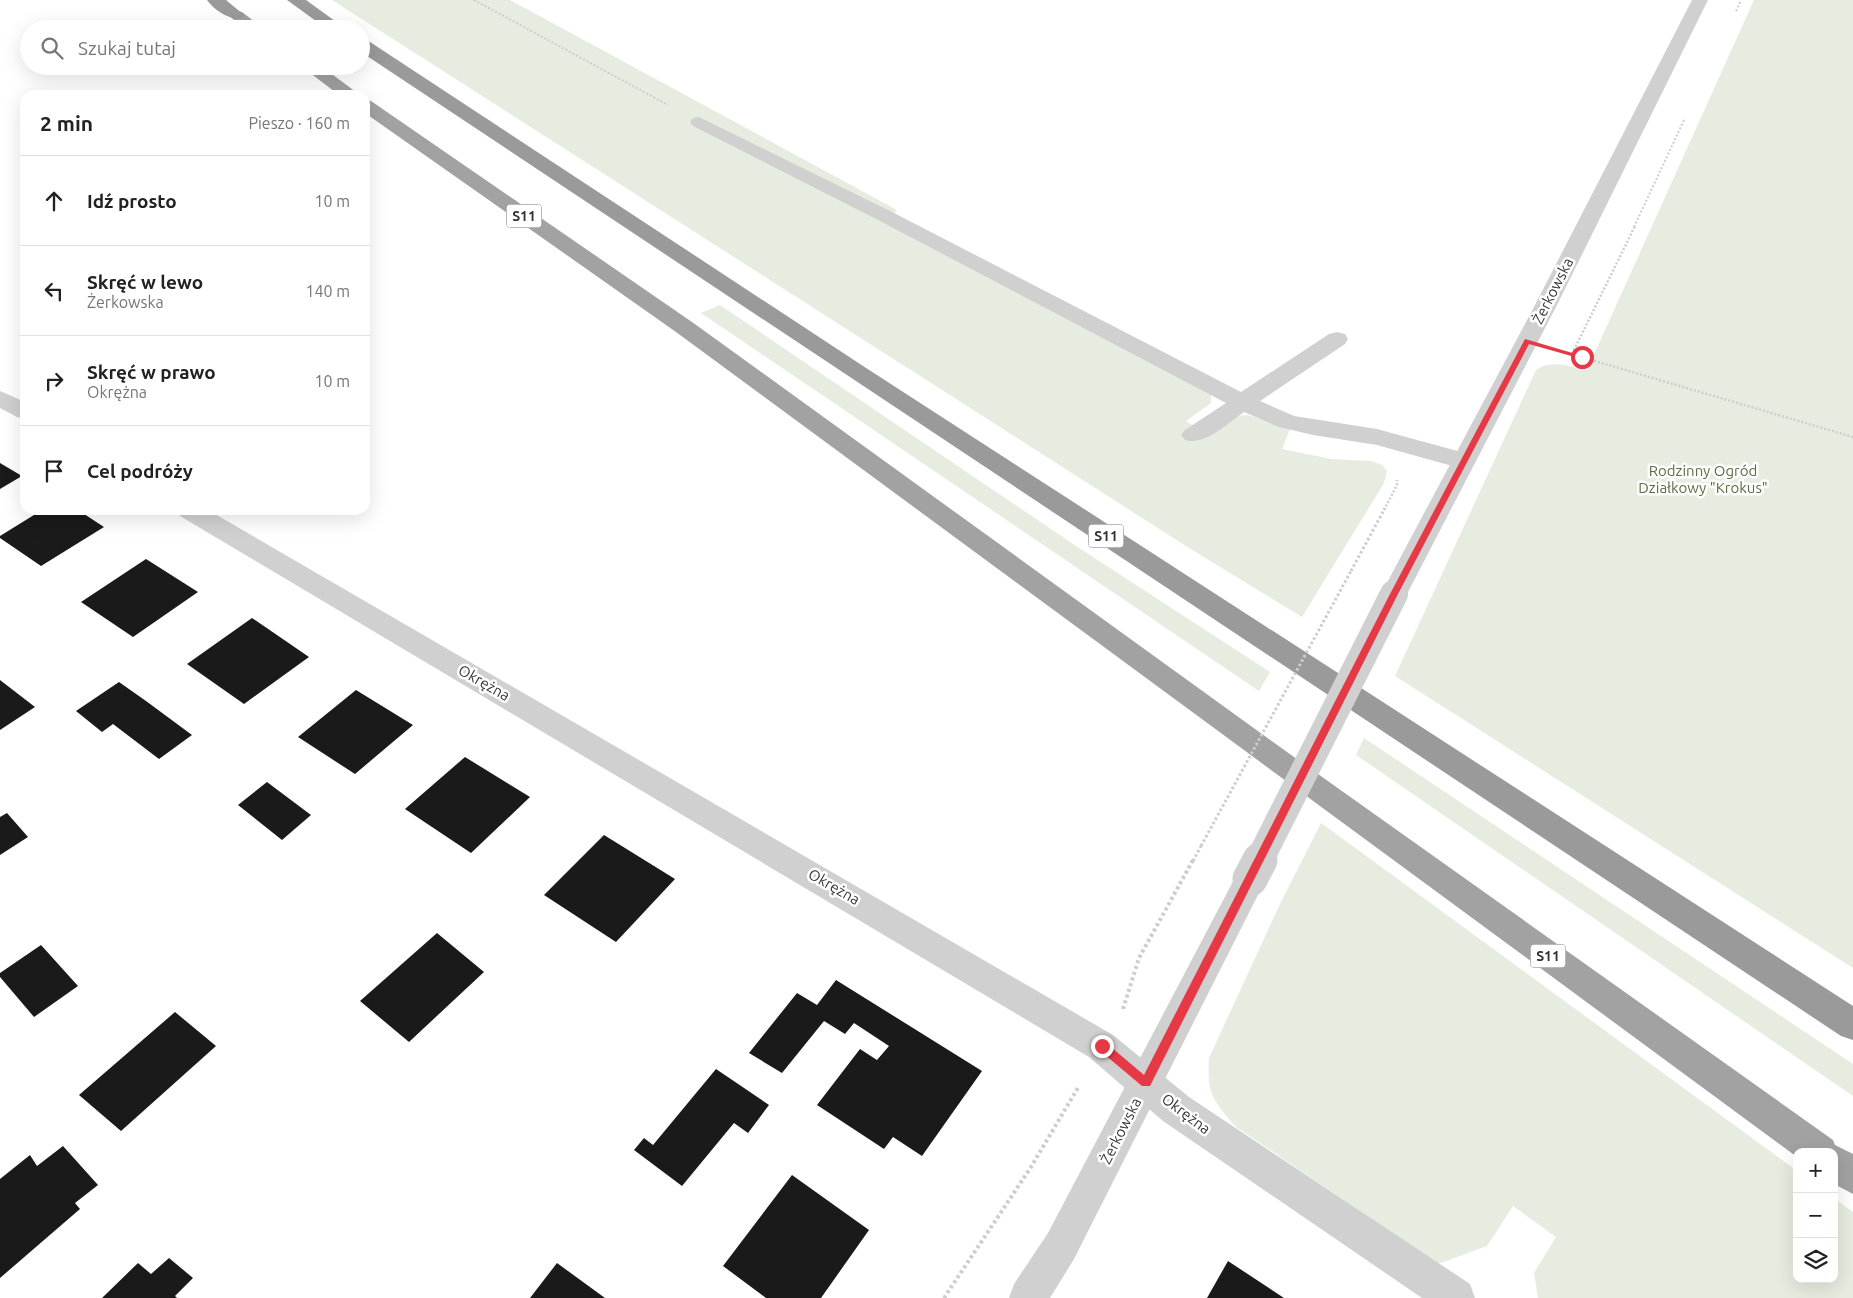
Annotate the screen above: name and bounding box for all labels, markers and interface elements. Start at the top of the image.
search box [20,20,370,75]
icon: search [38,34,66,62]
text: Szukaj tutaj [78,37,176,59]
text: 2 min [40,111,93,135]
text: Pieszo · 160 m [248,114,350,132]
icon: ahead [40,187,68,215]
text: Idź prosto [87,190,177,212]
text: 10 m [314,192,350,210]
road number: S11 [506,205,542,228]
street label: Żerkowska [1529,255,1576,327]
text: Skręć w lewo [87,271,203,293]
icon: left [40,277,68,305]
text: 140 m [305,282,350,300]
text: Żerkowska [87,293,164,311]
route start [1571,346,1594,369]
text: Skręć w prawo [87,361,216,383]
icon: right [40,367,68,395]
text: 10 m [314,372,350,390]
text: Okrężna [87,383,147,401]
icon: arrive [40,457,68,485]
text: Cel podróży [87,460,193,482]
park label: Rodzinny Ogród Działkowy "Krokus" [1638,462,1768,496]
road number: S11 [1088,524,1124,548]
street label: Okrężna [456,661,513,704]
street label: Okrężna [806,865,863,908]
road number: S11 [1530,944,1566,968]
route end [1091,1035,1114,1058]
street label: Okrężna [1159,1090,1214,1137]
street label: Żerkowska [1097,1095,1144,1167]
map controls [1793,1148,1838,1283]
button: + [1793,1148,1838,1193]
button: − [1793,1193,1838,1238]
button: layers [1793,1238,1838,1283]

